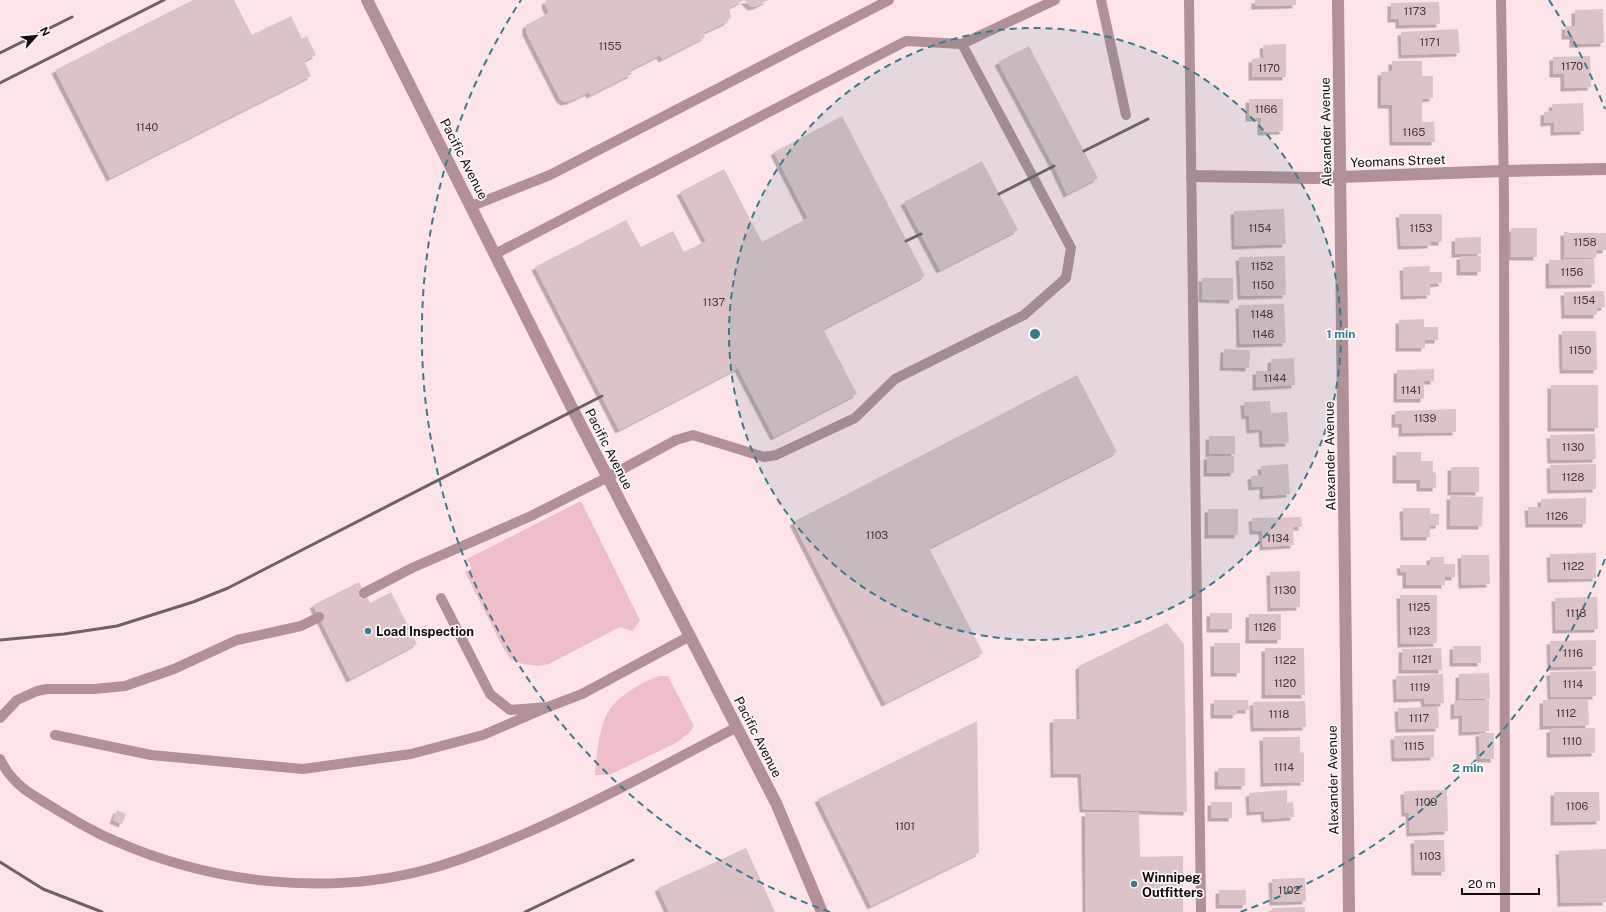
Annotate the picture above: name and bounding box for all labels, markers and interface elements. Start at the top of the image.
house number: 1173 [1404,5,1426,17]
north arrow [16,16,56,56]
text: N [38,25,52,38]
house number: 1171 [1420,36,1440,48]
house number: 1155 [598,40,622,52]
house number: 1170 [1561,60,1583,72]
house number: 1170 [1258,62,1280,74]
street label: Alexander Avenue [1318,77,1334,187]
house number: 1166 [1255,103,1277,115]
street label: Pacific Avenue [437,116,491,202]
house number: 1140 [136,121,159,133]
house number: 1165 [1403,126,1425,138]
street label: Yeomans Street [1350,152,1446,170]
house number: 1154 [1249,222,1272,234]
house number: 1153 [1410,222,1433,234]
house number: 1158 [1573,236,1597,248]
house number: 1152 [1251,260,1274,272]
house number: 1156 [1561,266,1584,278]
house number: 1150 [1252,279,1275,291]
house number: 1154 [1573,294,1596,306]
house number: 1137 [703,296,726,308]
house number: 1148 [1251,308,1274,320]
centre of rings [1028,327,1042,341]
text: 1 min [1327,327,1355,341]
house number: 1146 [1252,328,1275,340]
house number: 1150 [1569,344,1592,356]
house number: 1144 [1264,372,1286,384]
house number: 1141 [1401,384,1421,396]
street label: Alexander Avenue [1322,401,1338,511]
street label: Pacific Avenue [582,406,636,492]
house number: 1139 [1414,412,1436,424]
house number: 1130 [1562,441,1585,453]
house number: 1128 [1562,471,1584,483]
house number: 1126 [1546,510,1568,522]
house number: 1103 [866,529,888,541]
house number: 1134 [1267,532,1289,544]
house number: 1122 [1562,560,1584,572]
house number: 1130 [1274,584,1297,596]
house number: 1125 [1408,601,1430,613]
house number: 1118 [1566,607,1586,619]
house number: 1126 [1254,621,1276,633]
place label: Load Inspection [376,624,474,639]
house number: 1123 [1408,625,1430,637]
marker: Load Inspection [363,626,373,636]
house number: 1116 [1563,647,1583,659]
house number: 1121 [1412,653,1432,665]
house number: 1122 [1274,654,1296,666]
house number: 1120 [1274,677,1296,689]
house number: 1114 [1563,678,1583,690]
house number: 1119 [1410,681,1430,693]
street label: Pacific Avenue [731,694,785,780]
house number: 1112 [1556,707,1576,719]
house number: 1118 [1269,708,1289,720]
house number: 1117 [1409,712,1429,724]
street label: Alexander Avenue [1325,725,1341,835]
house number: 1110 [1562,735,1582,747]
house number: 1115 [1404,740,1424,752]
house number: 1114 [1274,761,1294,773]
text: 2 min [1452,761,1484,775]
house number: 1109 [1415,796,1437,808]
house number: 1106 [1566,800,1588,812]
house number: 1101 [895,820,915,832]
house number: 1103 [1419,850,1441,862]
place label: Winnipeg Outfitters [1142,870,1203,900]
scale bar [1462,870,1539,896]
text: 20 m [1468,877,1496,891]
marker: Winnipeg Outfitters [1129,879,1139,889]
house number: 1102 [1278,884,1301,896]

